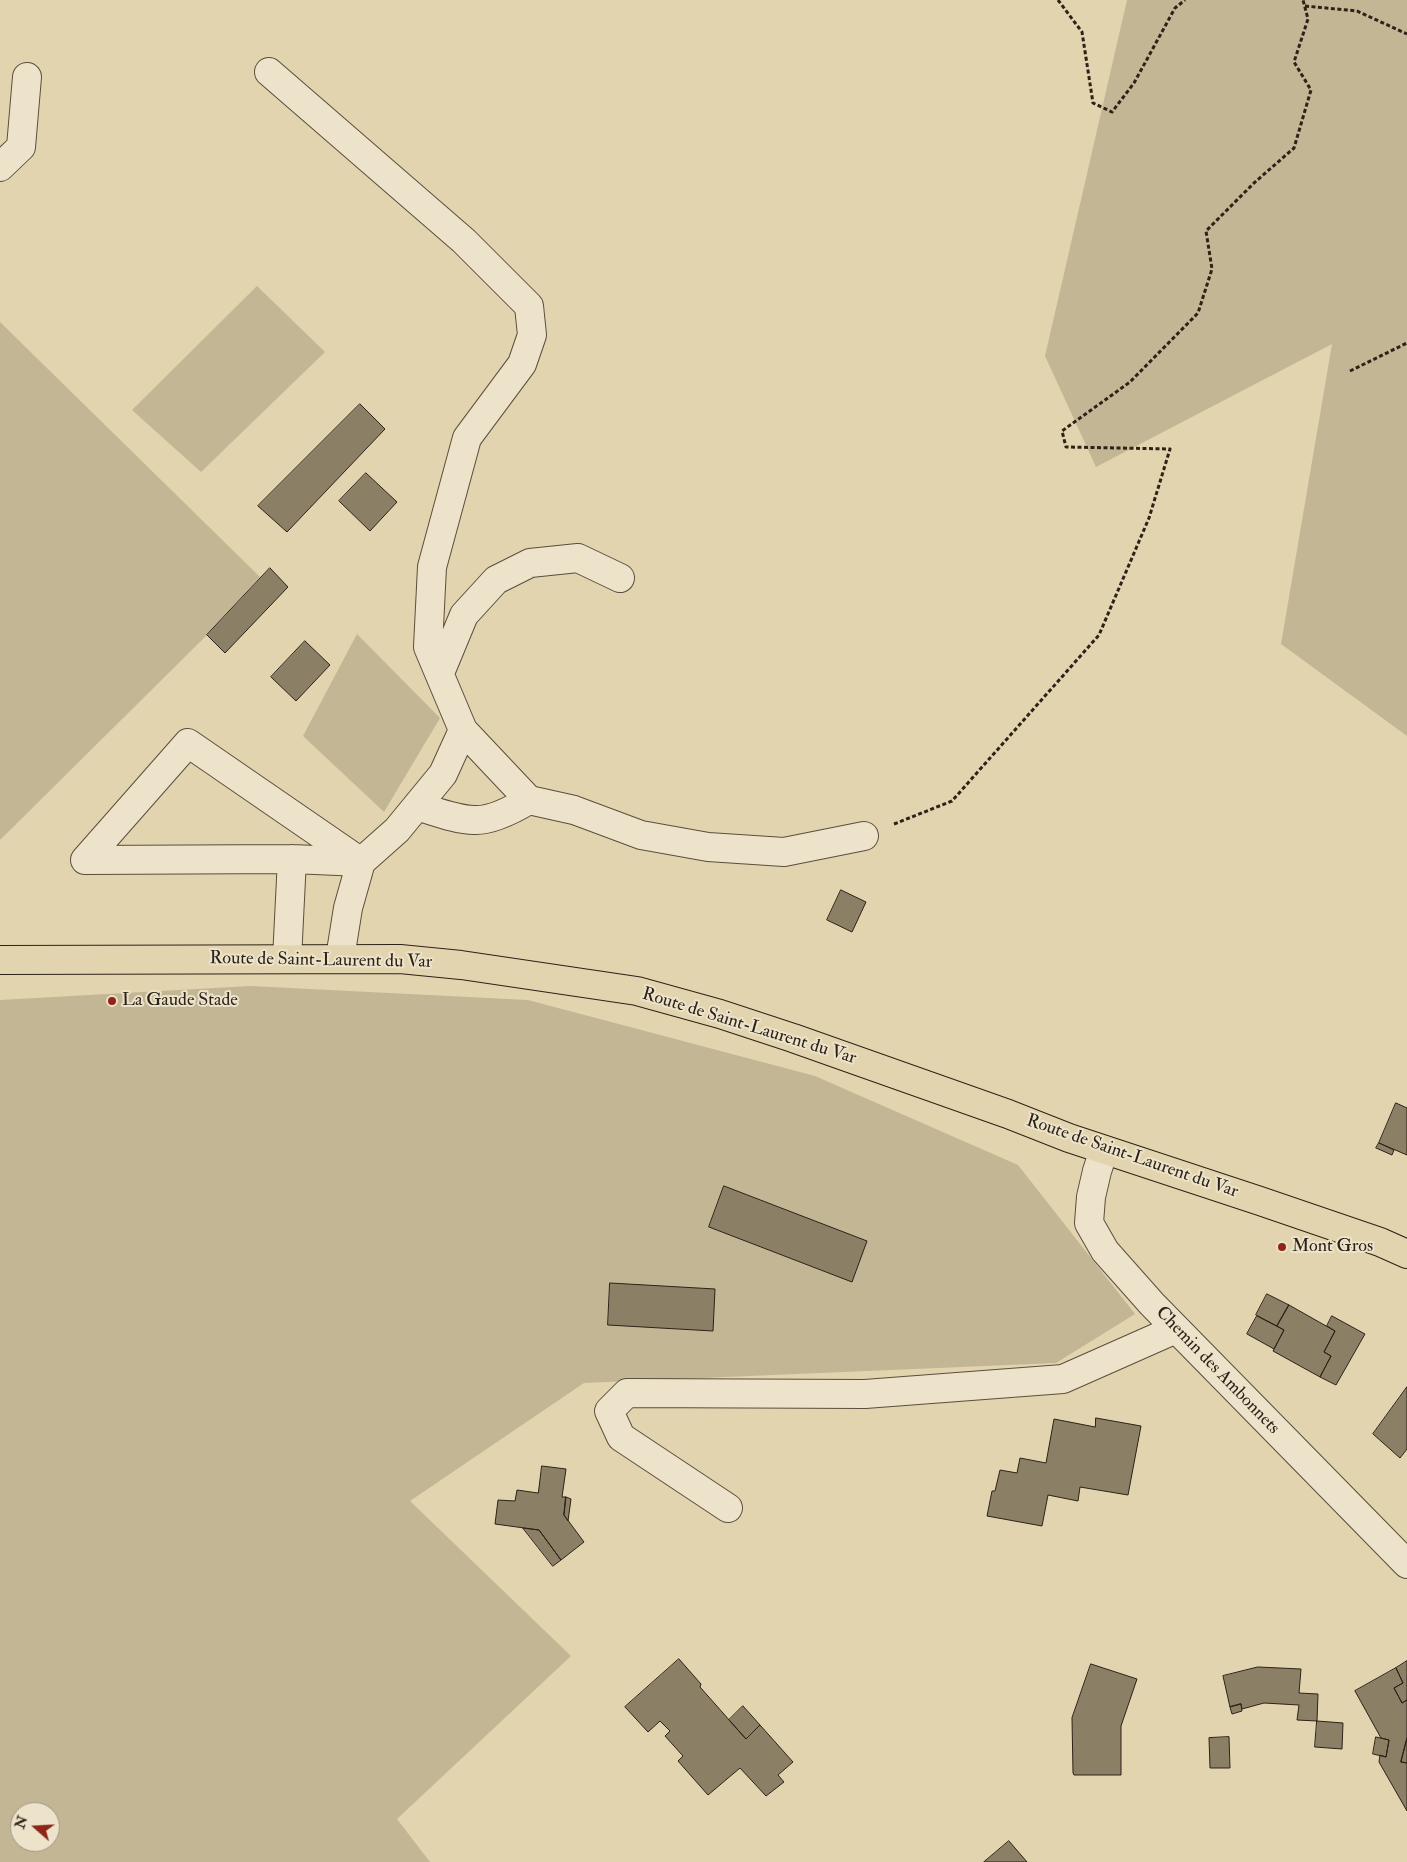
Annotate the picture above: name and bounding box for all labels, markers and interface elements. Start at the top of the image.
street label: Route de Saint-Laurent du Var [209,948,433,974]
street label: Route de Saint-Laurent du Var [639,984,859,1070]
place label: La Gaude Stade [122,990,238,1012]
marker: La Gaude Stade [106,995,118,1007]
street label: Route de Saint-Laurent du Var [1023,1111,1241,1203]
place label: Mont Gros [1292,1236,1373,1258]
marker: Mont Gros [1276,1241,1288,1253]
street label: Chemin des Ambonnets [1150,1303,1284,1439]
north arrow [10,1802,60,1852]
text: N [11,1814,31,1831]

